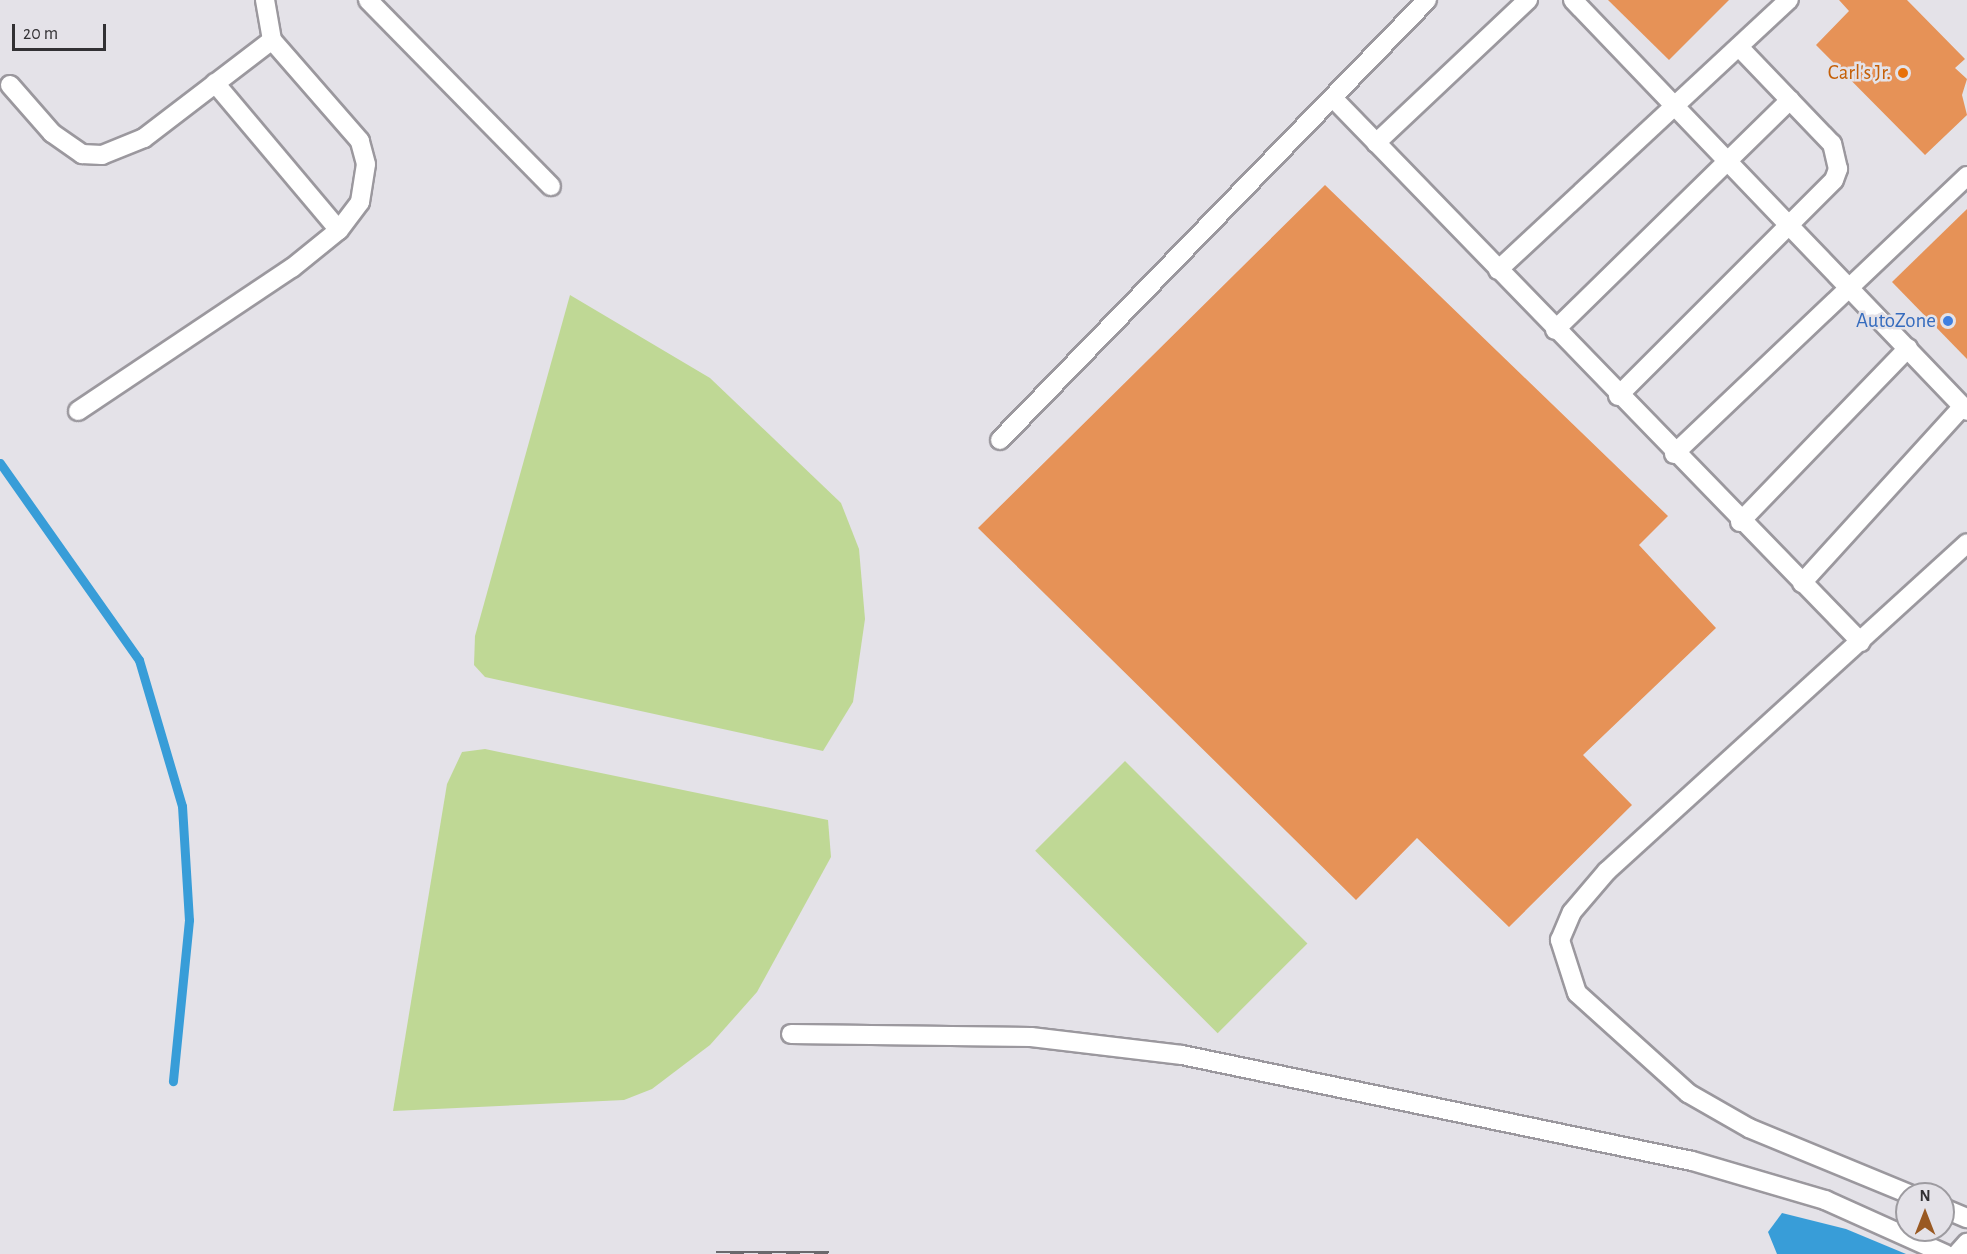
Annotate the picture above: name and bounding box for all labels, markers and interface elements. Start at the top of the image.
scale bar [15,12,110,50]
text: 20 m [23,25,58,43]
place label: Carl's Jr. [1828,60,1891,86]
marker: Carl's Jr. [1896,66,1910,80]
place label: AutoZone [1856,308,1936,334]
marker: AutoZone [1941,314,1955,328]
north arrow [1895,1182,1955,1242]
text: N [1919,1188,1931,1204]

